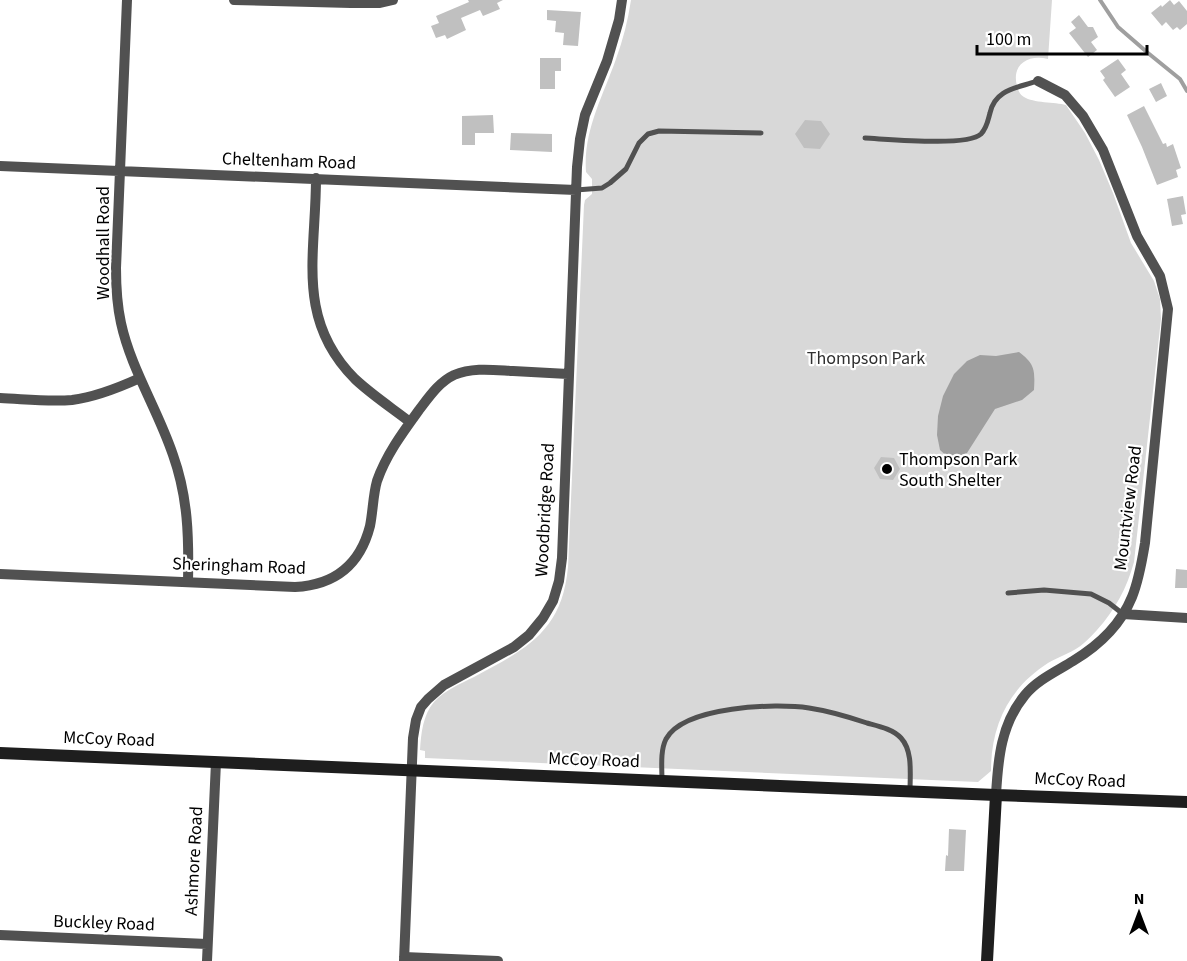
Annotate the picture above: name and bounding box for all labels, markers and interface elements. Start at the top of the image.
scale bar [977,18,1146,56]
text: 100 m [986,27,1031,52]
street label: Cheltenham Road [221,146,357,176]
street label: Woodhall Road [91,186,116,300]
park label: Thompson Park [807,346,925,371]
street label: Woodbridge Road [529,442,561,578]
street label: Mountview Road [1108,444,1148,572]
place label: Thompson Park South Shelter [899,447,1018,493]
marker: Thompson Park South Shelter [880,462,894,476]
street label: Sheringham Road [172,551,306,581]
street label: McCoy Road [63,725,155,753]
street label: McCoy Road [548,746,640,774]
street label: McCoy Road [1034,766,1126,794]
street label: Ashmore Road [179,806,209,916]
north arrow [1109,883,1169,943]
text: N [1134,888,1144,910]
street label: Buckley Road [53,909,155,937]

